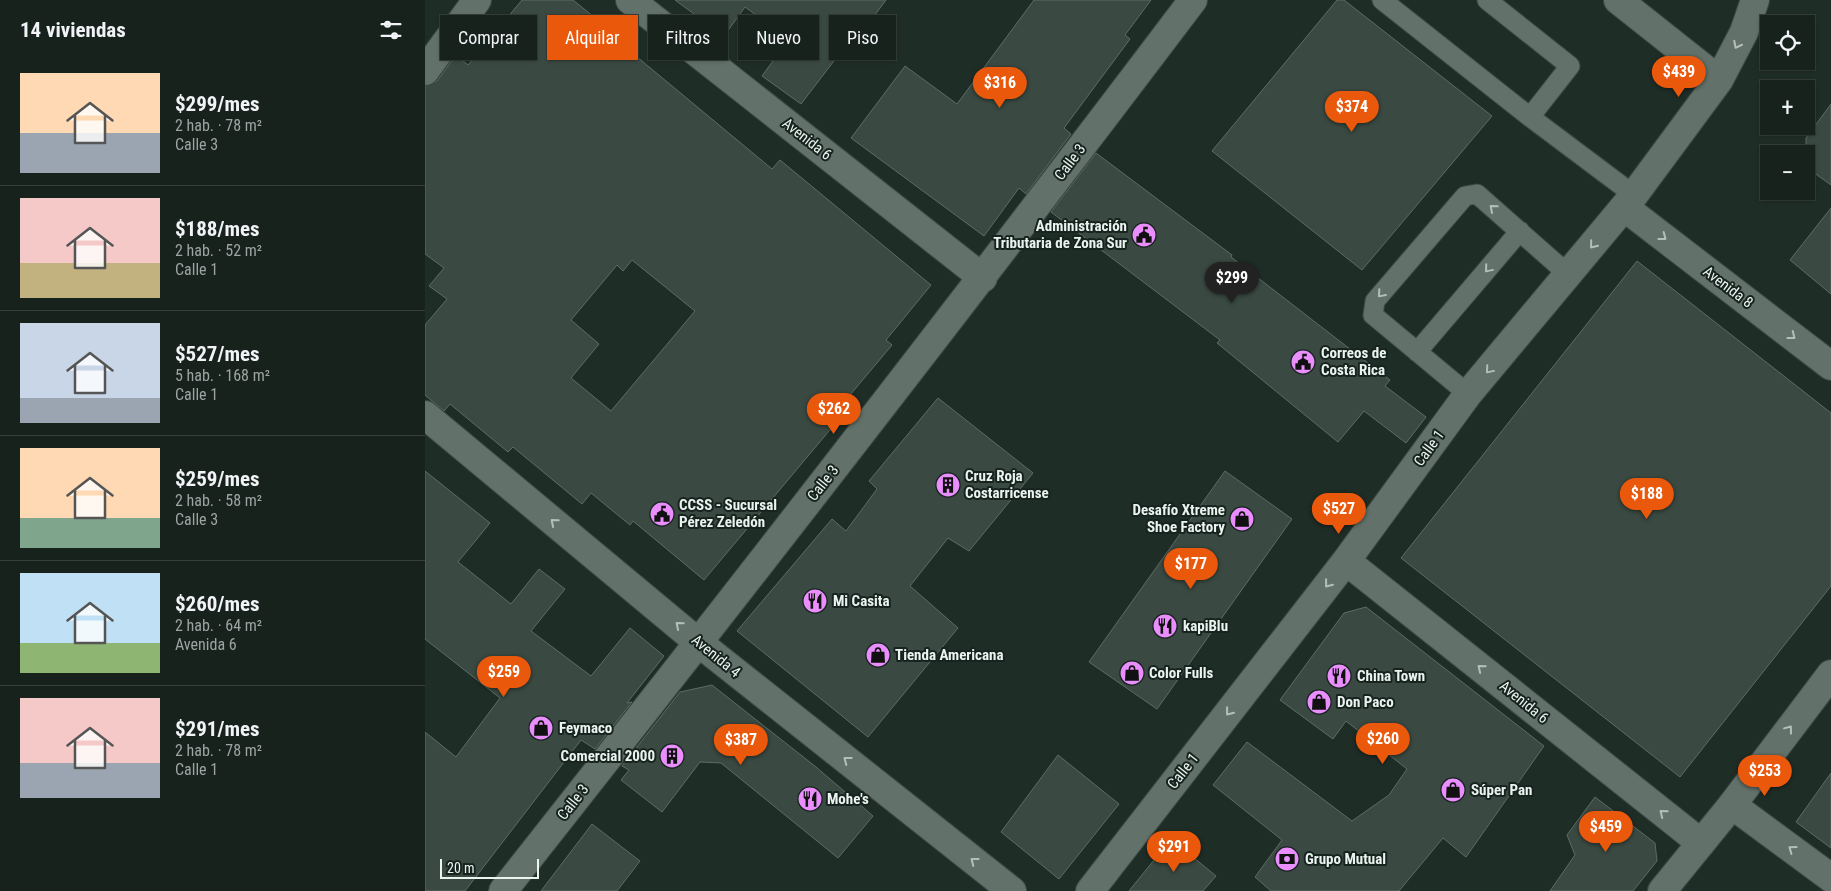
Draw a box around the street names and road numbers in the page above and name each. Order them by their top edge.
street label: Avenida 6 [779,114,835,164]
street label: Calle 3 [1051,140,1089,184]
street label: Avenida 8 [1699,262,1757,312]
street label: Calle 1 [1410,426,1448,470]
street label: Calle 3 [803,462,843,504]
street label: Avenida 4 [688,631,744,681]
street label: Avenida 6 [1496,677,1552,727]
street label: Calle 1 [1163,750,1203,792]
street label: Calle 3 [553,781,593,823]

